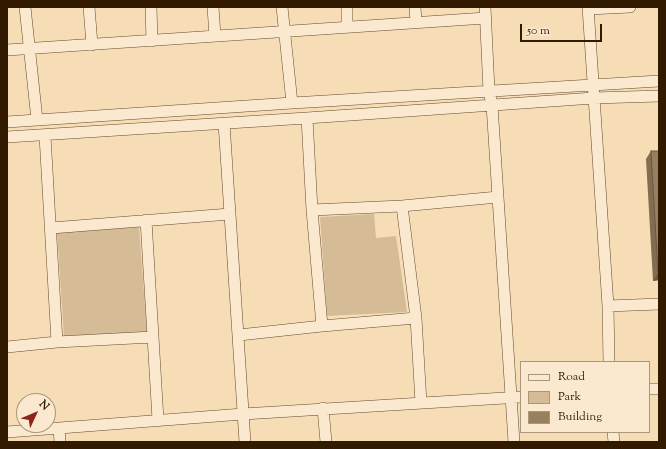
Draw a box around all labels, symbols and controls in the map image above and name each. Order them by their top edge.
scale bar [522,16,604,42]
text: 50 m [527,22,550,40]
legend [520,361,650,433]
text: Road [558,368,585,386]
text: Park [558,388,581,406]
north arrow [16,393,56,433]
text: N [35,397,53,414]
text: Building [558,408,602,426]

